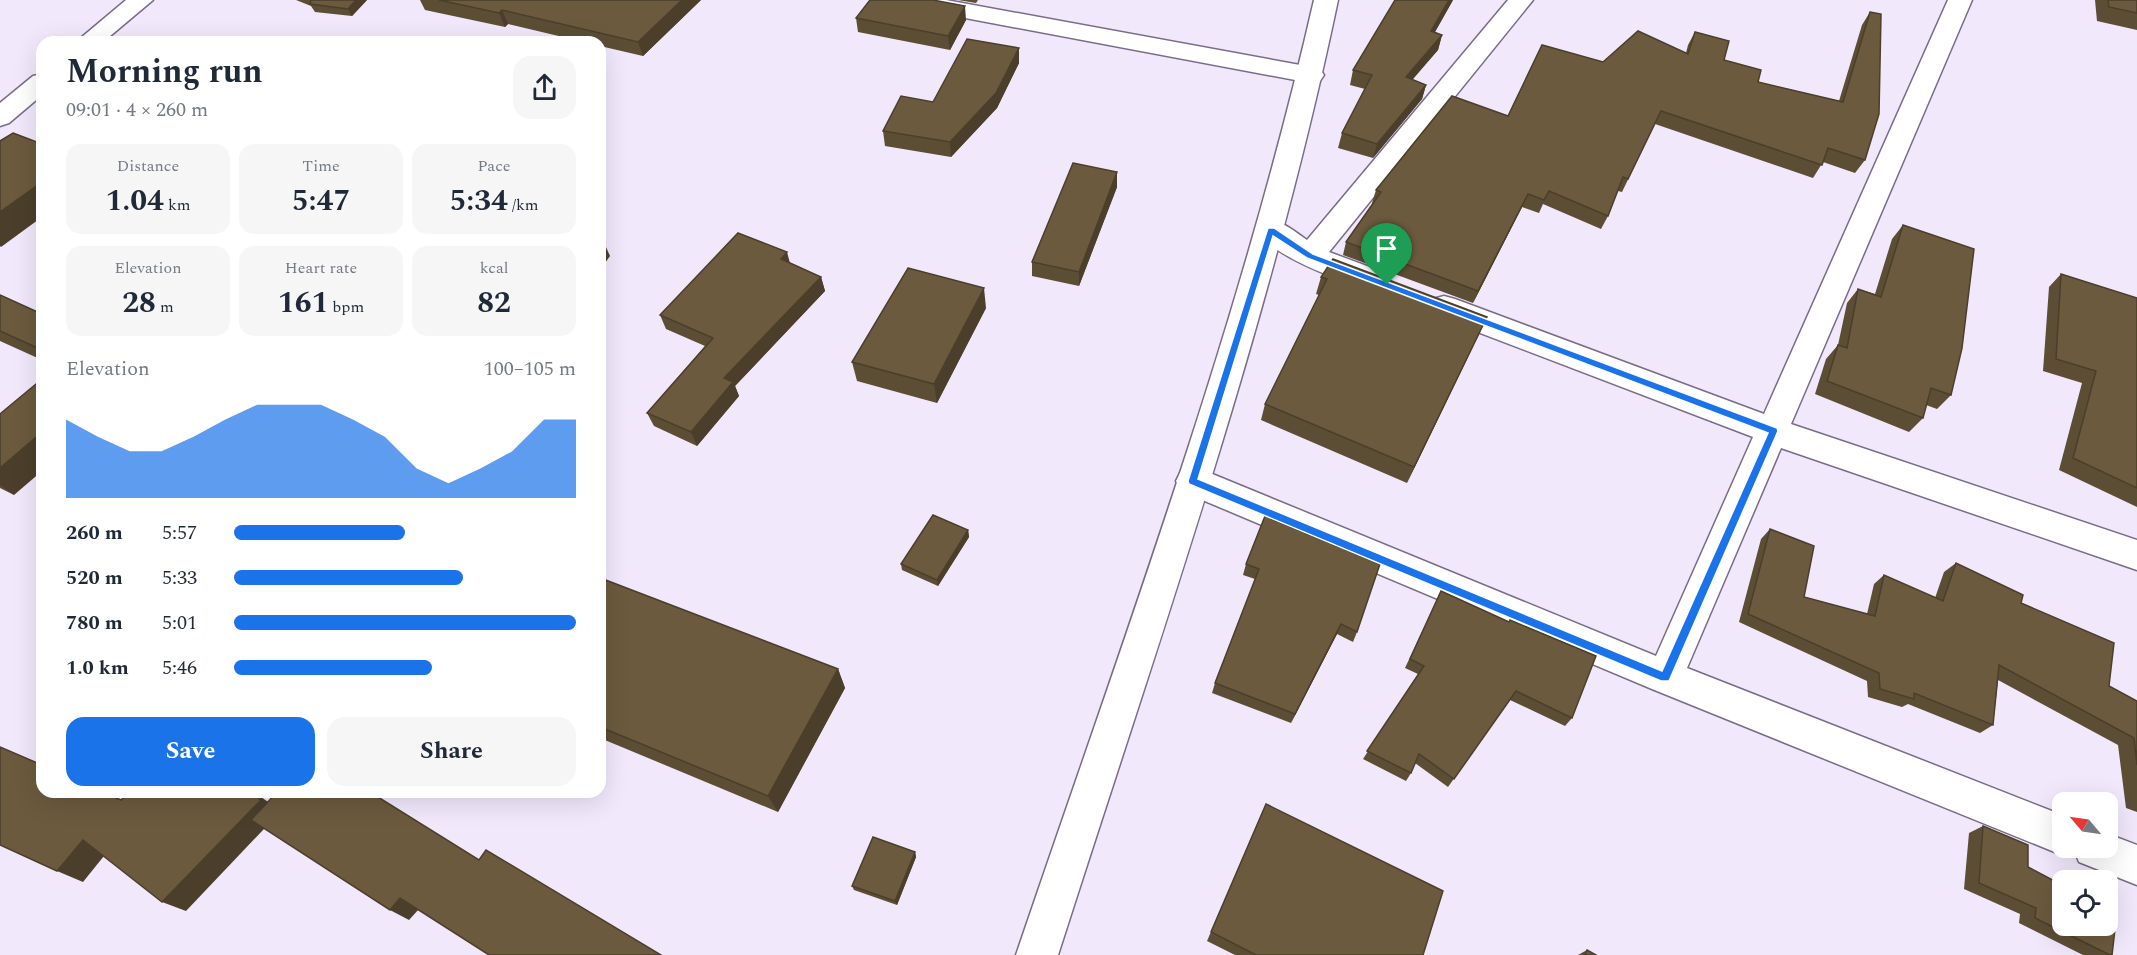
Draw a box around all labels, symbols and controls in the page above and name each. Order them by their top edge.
text: Morning run [66,47,263,97]
button: share [513,56,576,119]
text: 09:01 · 4 × 260 m [66,95,208,125]
text: Distance [117,154,179,178]
text: Time [302,154,340,178]
text: Pace [477,154,511,178]
text: 1.04 [105,178,164,224]
text: 5:47 [292,178,350,224]
text: 5:34 [449,178,508,224]
text: km [164,193,191,217]
text: /km [508,193,539,217]
pin [1361,223,1412,285]
icon: arrive [1370,232,1403,265]
text: Elevation [114,256,182,280]
text: Heart rate [285,256,357,280]
text: kcal [480,256,508,280]
text: 28 [122,280,156,326]
text: 161 [278,280,328,326]
text: 82 [477,280,511,326]
text: m [156,295,174,319]
text: bpm [328,295,364,319]
text: Elevation [66,354,150,384]
text: 100–105 m [484,354,576,384]
text: 260 m [66,518,123,548]
text: 5:57 [162,518,197,548]
text: 520 m [66,563,123,593]
text: 5:33 [162,563,197,593]
text: 780 m [66,608,123,638]
text: 5:01 [162,608,197,638]
text: 1.0 km [66,653,129,683]
text: 5:46 [162,653,197,683]
button: Save [66,717,315,786]
button: Share [327,717,576,786]
north arrow [2052,792,2118,858]
map controls [2052,792,2118,936]
button: locate [2052,870,2118,936]

